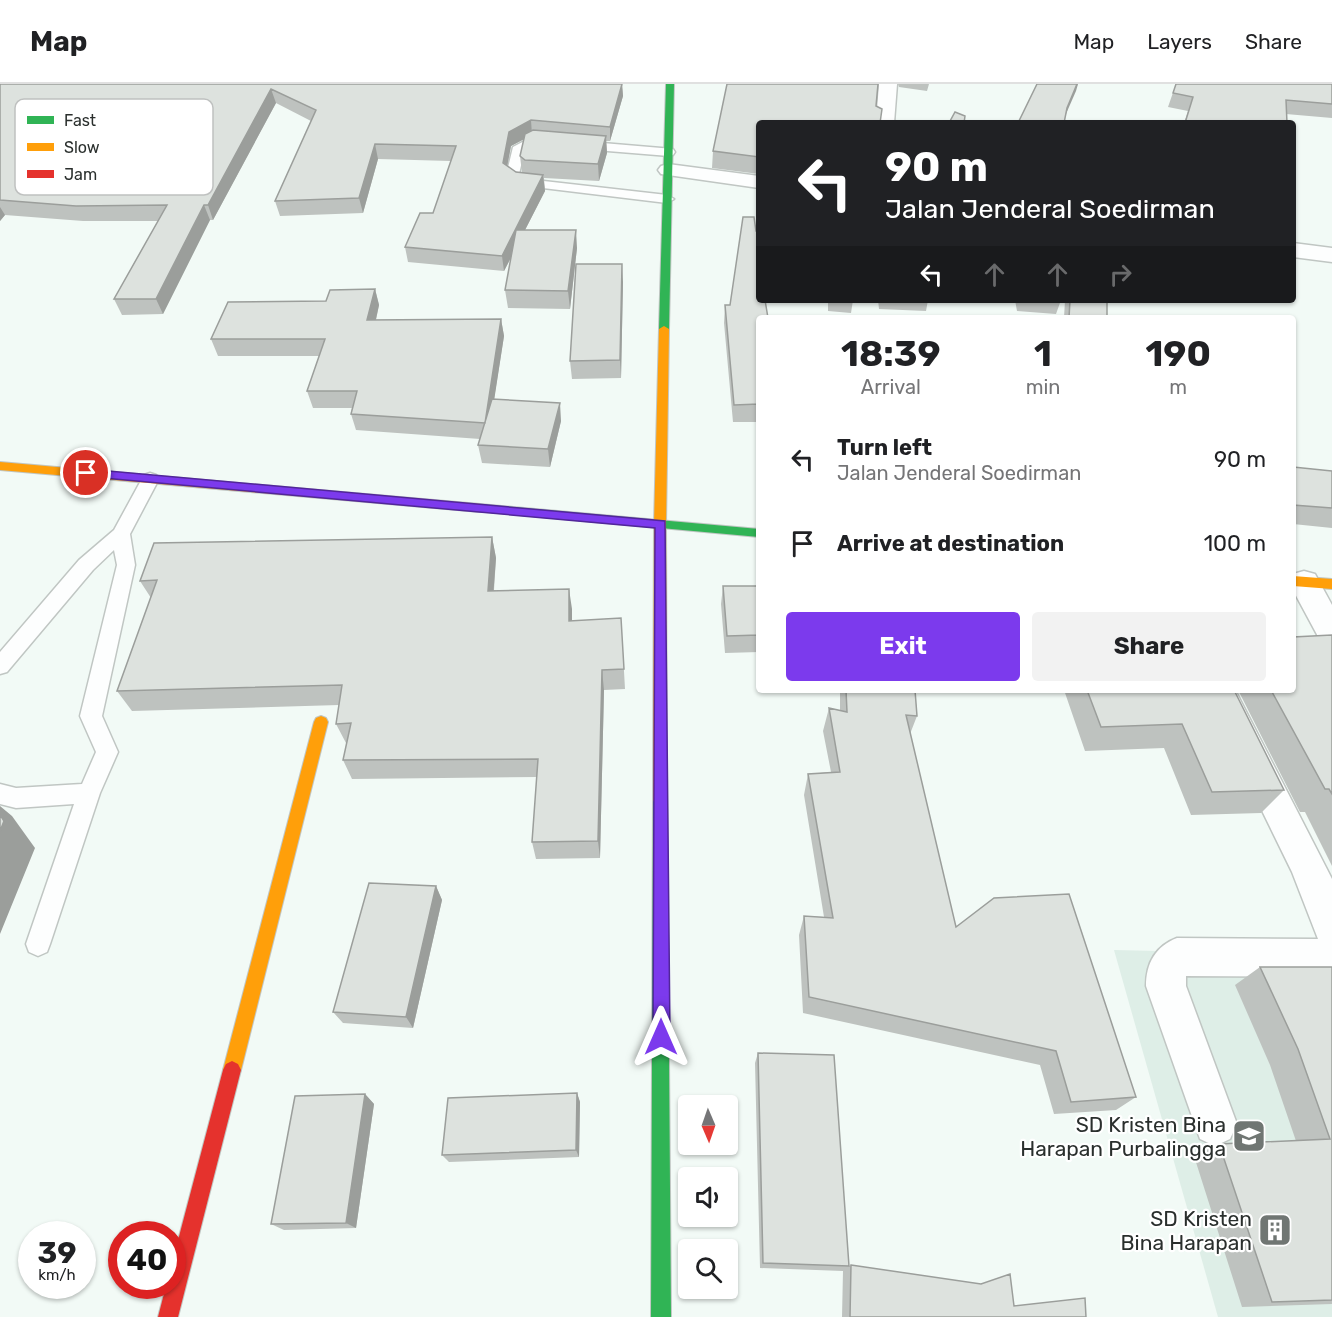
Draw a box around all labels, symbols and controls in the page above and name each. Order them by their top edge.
text: Map [30,25,87,58]
text: Map [1073,29,1114,54]
text: Layers [1147,29,1212,54]
text: Share [1245,29,1302,54]
legend [15,99,213,195]
text: Fast [64,111,96,130]
text: Slow [64,138,100,157]
text: 90 m [885,142,988,192]
icon: left [786,144,864,222]
text: Jam [64,165,97,184]
text: Jalan Jenderal Soedirman [885,193,1215,225]
icon: left [915,258,948,291]
icon: ahead [978,258,1011,291]
icon: ahead [1041,258,1074,291]
icon: right [1104,258,1137,291]
text: 18:39 [841,332,941,375]
text: 1 [1034,332,1052,375]
text: 190 [1145,332,1211,375]
text: Arrival [861,375,921,399]
text: min [1026,375,1060,399]
text: m [1169,375,1187,399]
text: Turn left [837,434,932,461]
icon: left [786,443,819,476]
text: 90 m [1214,446,1266,473]
pin [60,447,111,498]
icon: arrive [69,456,102,489]
text: Jalan Jenderal Soedirman [837,461,1081,485]
icon: arrive [786,527,819,560]
text: Arrive at destination [837,530,1064,557]
text: 100 m [1204,530,1266,557]
button: Exit [786,612,1020,681]
button: Share [1032,612,1266,681]
position arrow [629,1005,693,1069]
north arrow [678,1095,738,1155]
map controls [678,1095,738,1299]
place label: SD Kristen Bina Harapan Purbalingga [1020,1112,1226,1161]
school or university icon: SD Kristen Bina Harapan Purbalingga [1231,1118,1267,1154]
button: sound [678,1167,738,1227]
place label: SD Kristen Bina Harapan [1121,1206,1252,1255]
building icon: SD Kristen Bina Harapan [1257,1212,1293,1248]
speed limit sign: 40 [108,1221,186,1299]
text: 39 [38,1235,77,1271]
button: search [678,1239,738,1299]
text: km/h [38,1266,76,1284]

